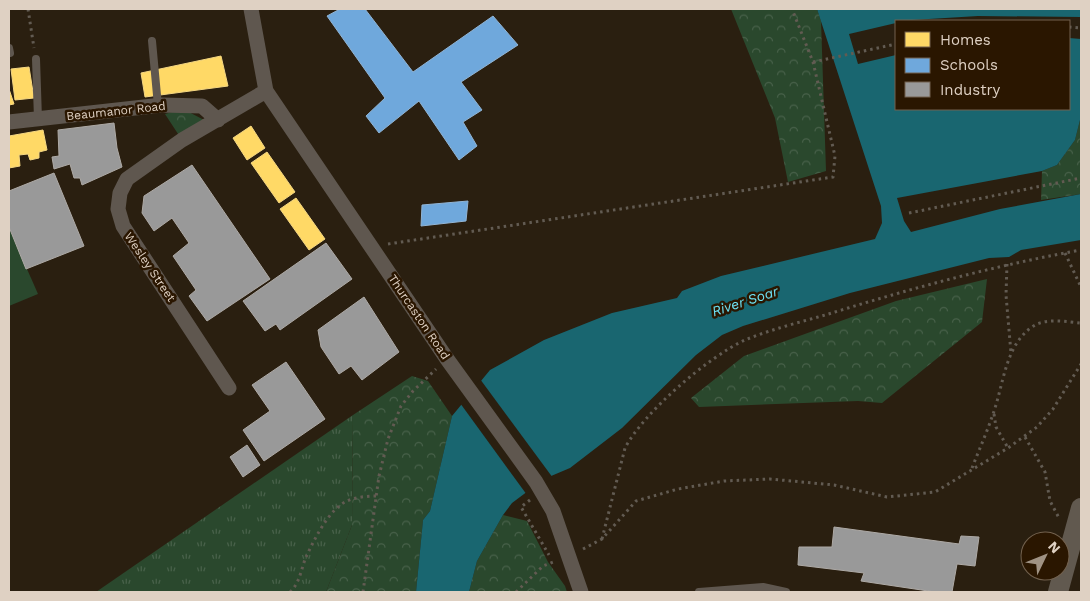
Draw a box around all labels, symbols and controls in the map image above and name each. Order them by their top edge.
legend [895,20,1070,110]
text: Homes [940,31,991,49]
text: Schools [940,56,998,74]
text: Industry [940,81,1001,99]
street label: Beaumanor Road [66,99,166,123]
street label: Wesley Street [122,230,178,304]
street label: Thurcaston Road [385,272,453,362]
water label: River Soar [710,283,781,319]
north arrow [1020,531,1070,581]
text: N [1045,538,1064,556]

